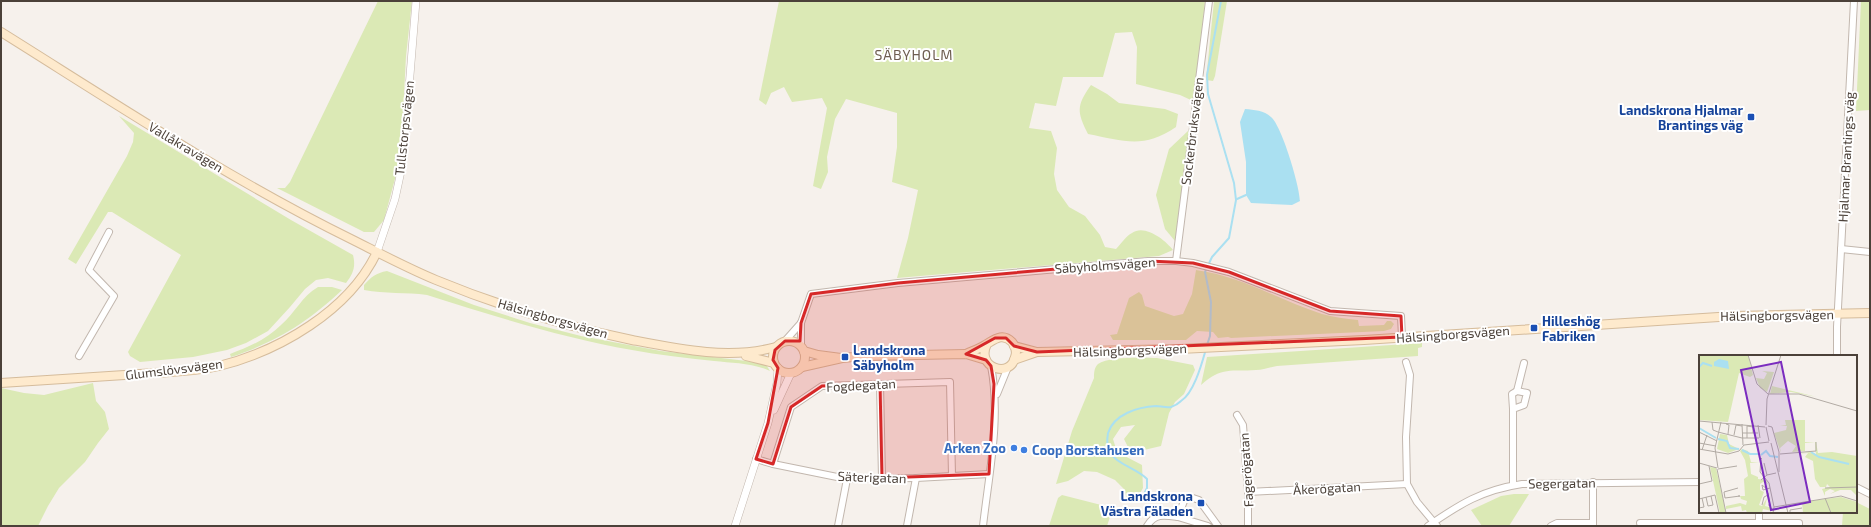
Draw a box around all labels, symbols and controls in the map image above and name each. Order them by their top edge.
district label: SÄBYHOLM [874,46,954,63]
street label: Sockerbruksvägen [1177,76,1207,186]
street label: Tullstorpsvägen [391,80,417,176]
street label: Hjalmar Brantings väg [1835,91,1857,223]
place label: Landskrona Hjalmar Brantings väg [1619,102,1743,133]
marker: Landskrona Hjalmar Brantings väg [1746,112,1756,122]
street label: Vallåkravägen [146,118,226,176]
street label: Säbyholmsvägen [1054,253,1156,277]
street label: Hälsingborgsvägen [496,295,610,341]
street label: Hälsingborgsvägen [1720,306,1834,324]
place label: Hilleshög Fabriken [1542,313,1601,344]
street label: Hälsingborgsvägen [1396,322,1510,346]
marker: Hilleshög Fabriken [1529,323,1539,333]
street label: Hälsingborgsvägen [1073,340,1187,360]
place label: Landskrona Säbyholm [853,342,925,373]
marker: Landskrona Säbyholm [840,352,850,362]
street label: Glumslövsvägen [125,355,223,383]
inset map [1699,355,1857,513]
street label: Fogdegatan [826,375,896,395]
street label: Fagerögatan [1235,432,1257,508]
place label: Arken Zoo [944,440,1006,456]
place label: Coop Borstahusen [1032,442,1145,458]
marker: Arken Zoo [1009,443,1019,453]
marker: Coop Borstahusen [1019,445,1029,455]
street label: Säterigatan [837,468,907,486]
street label: Segergatan [1528,474,1596,492]
street label: Åkerögatan [1293,478,1361,498]
place label: Landskrona Västra Fäladen [1101,488,1193,519]
marker: Landskrona Västra Fäladen [1196,498,1206,508]

